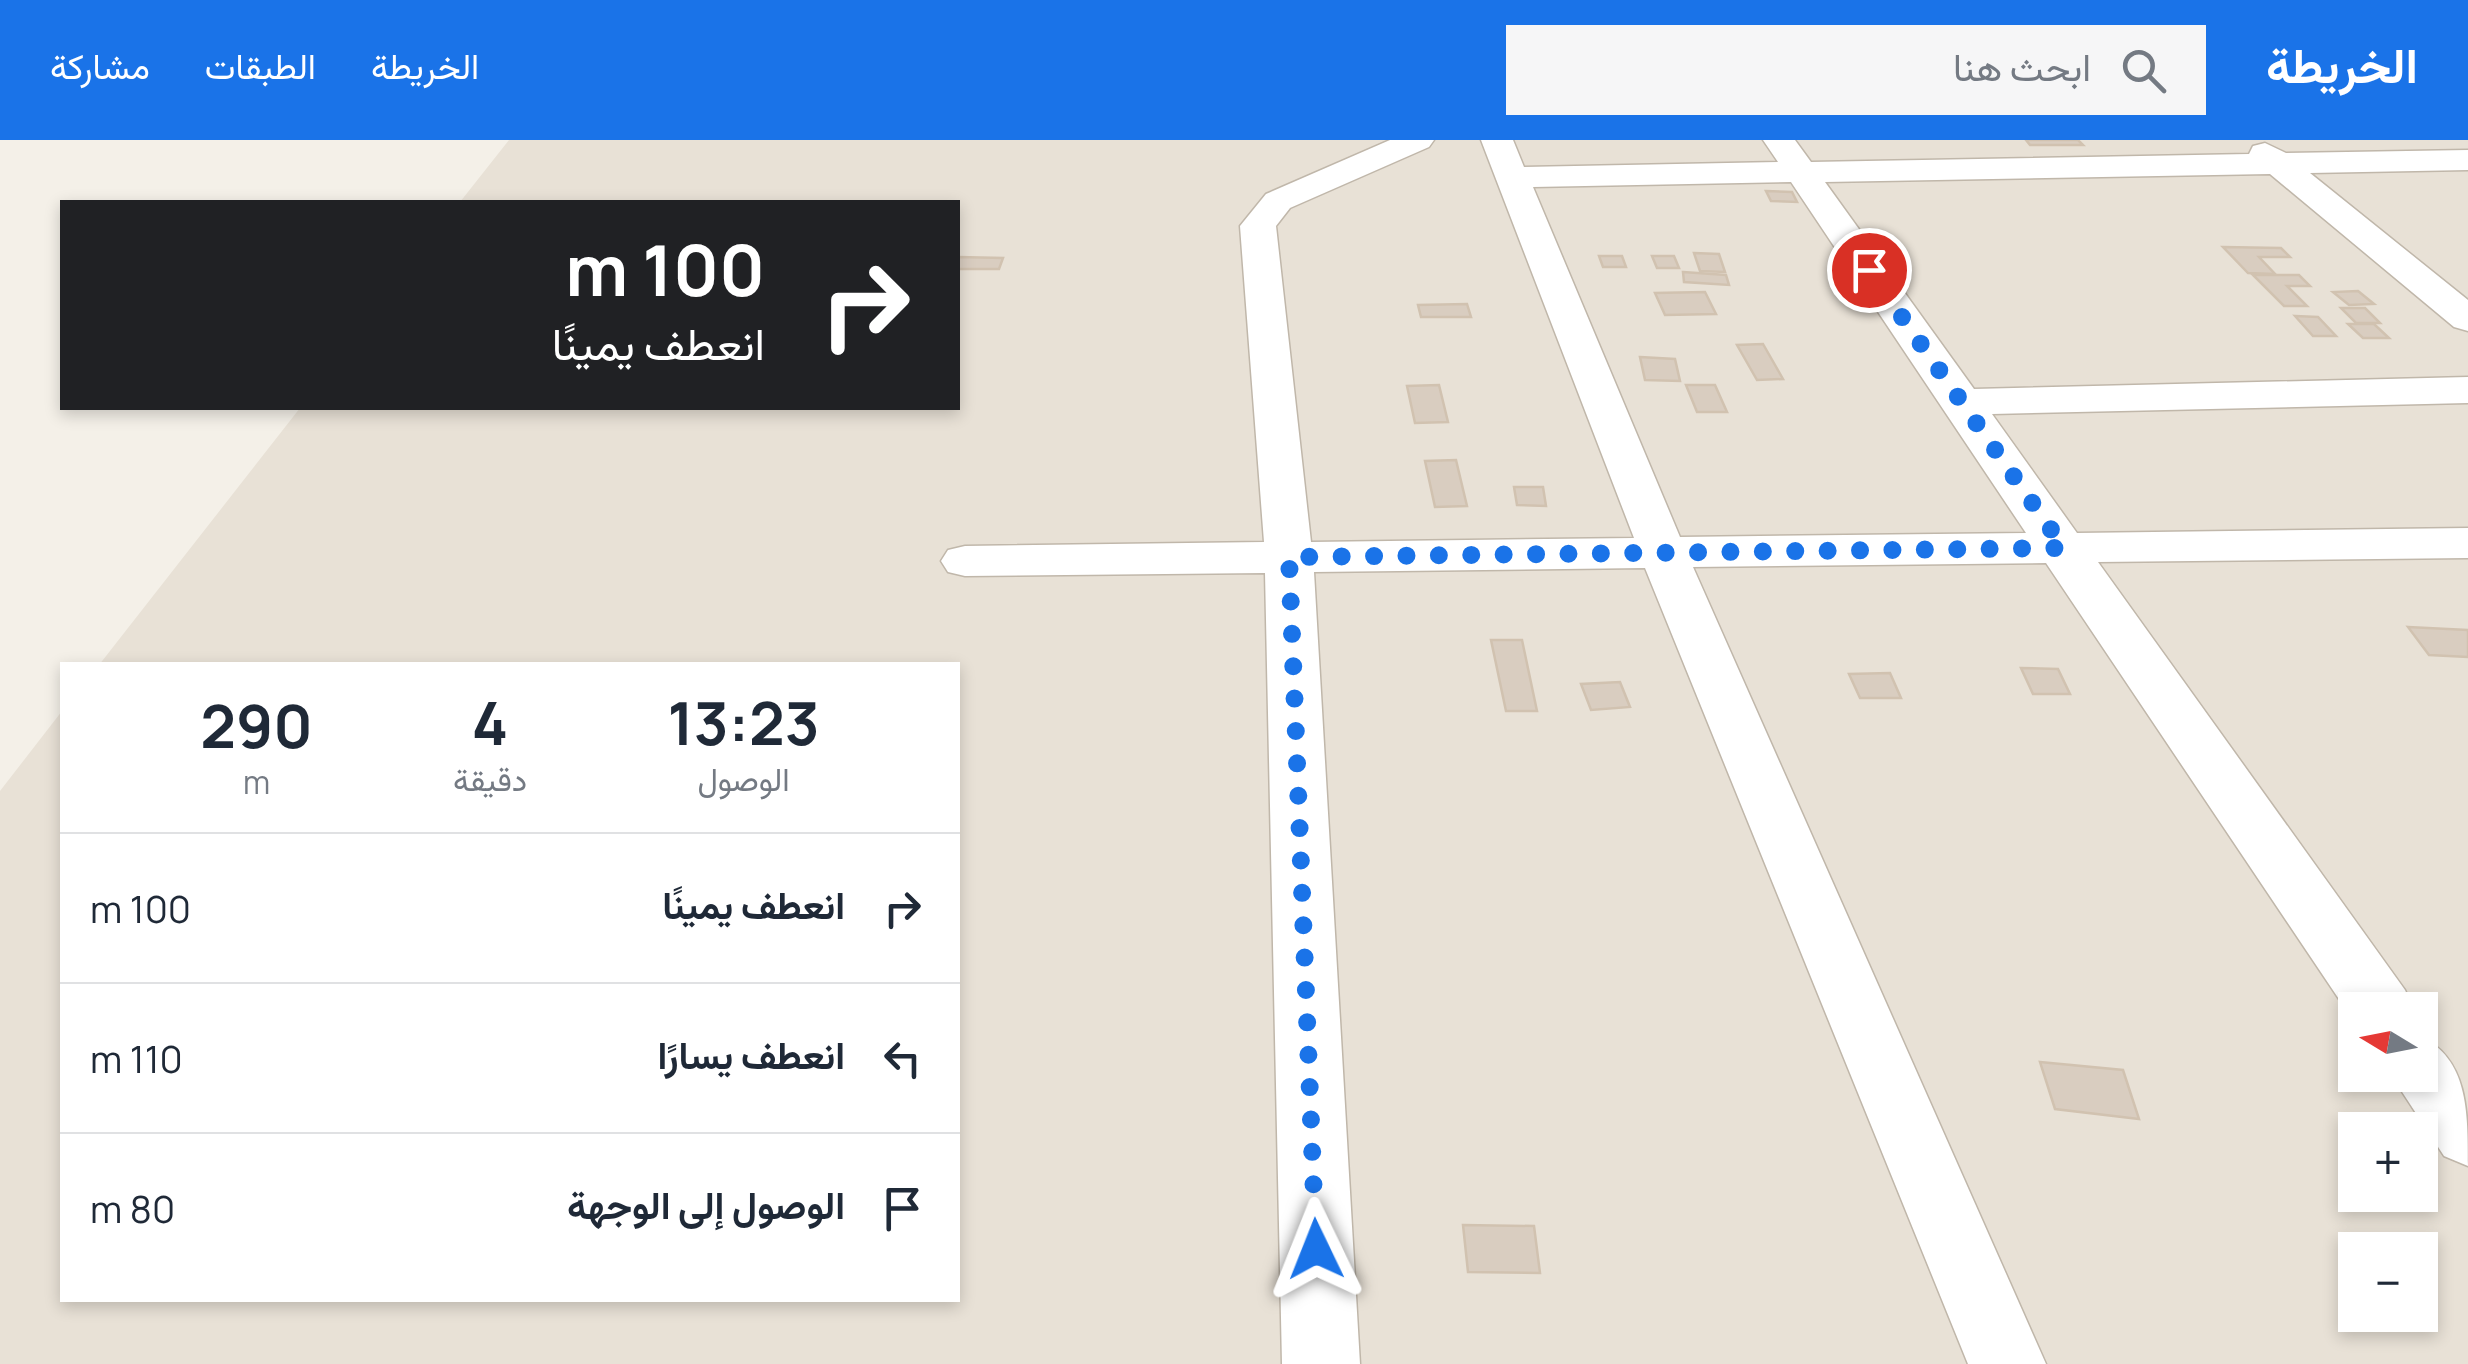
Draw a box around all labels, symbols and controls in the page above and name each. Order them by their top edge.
search box [1506,25,2206,115]
text: الخريطة [2266,32,2418,97]
text: ابحث هنا [1953,40,2091,92]
text: مشاركة [50,42,150,90]
text: الطبقات [205,42,316,90]
text: الخريطة [371,42,479,90]
icon: search [2116,43,2171,98]
text: 100 m [565,221,765,317]
pin [1827,228,1912,313]
icon: right [800,240,930,370]
icon: arrive [1842,243,1897,298]
text: انعطف يمينًا [552,312,765,374]
text: 4 [472,681,508,763]
text: 13:23 [667,681,820,763]
text: 290 [200,684,313,766]
text: دقيقة [453,757,527,801]
text: الوصول [697,757,790,801]
text: m [243,760,270,804]
text: انعطف يمينًا [662,878,845,930]
icon: right [875,881,930,936]
text: 100 m [90,882,191,934]
north arrow [2338,992,2438,1092]
map controls [2338,992,2438,1332]
text: انعطف يسارًا [658,1028,845,1080]
icon: left [875,1031,930,1086]
text: 110 m [90,1032,183,1084]
button: + [2338,1112,2438,1212]
text: الوصول إلى الوجهة [567,1178,845,1230]
icon: arrive [875,1181,930,1236]
text: 80 m [90,1182,175,1234]
position arrow [1264,1197,1368,1301]
button: − [2338,1232,2438,1332]

